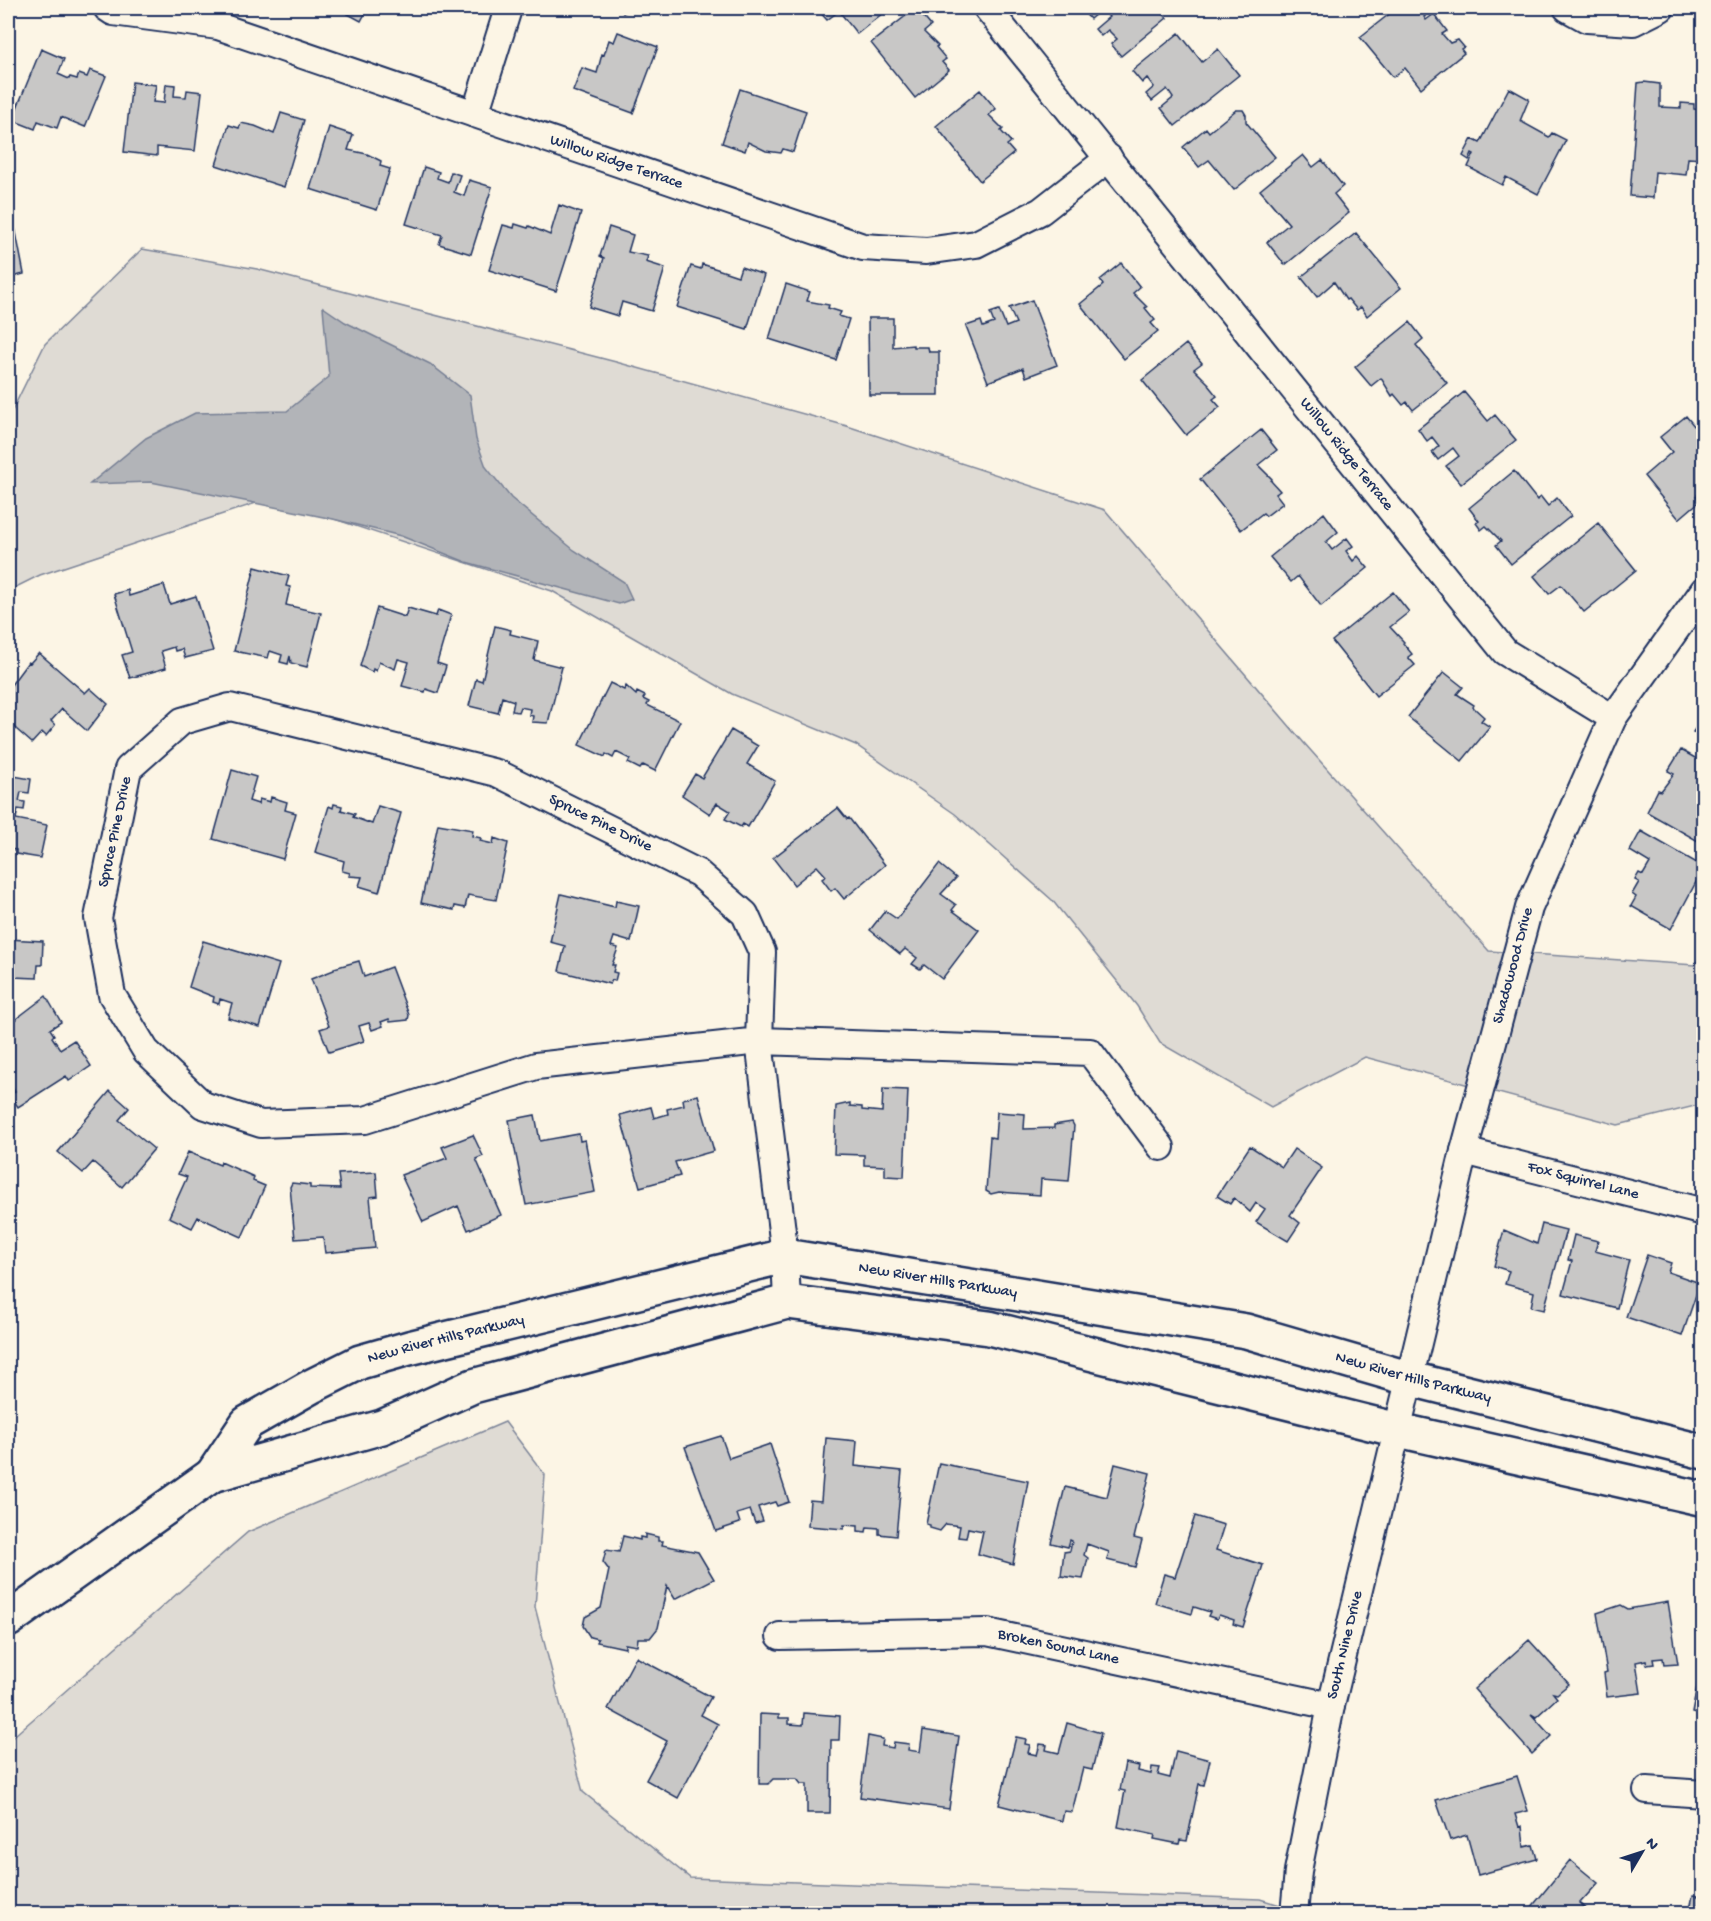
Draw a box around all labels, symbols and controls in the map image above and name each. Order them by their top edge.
street label: Willow Ridge Terrace [547,131,686,194]
street label: Willow Ridge Terrace [1295,394,1398,515]
street label: Spruce Pine Drive [95,774,137,889]
street label: Spruce Pine Drive [545,791,656,858]
street label: Shadowood Drive [1489,905,1538,1026]
street label: Fox Squirrel Lane [1525,1158,1642,1205]
street label: New River Hills Parkway [857,1259,1019,1303]
street label: New River Hills Parkway [366,1311,526,1369]
street label: New River Hills Parkway [1333,1348,1493,1408]
street label: South Nine Drive [1323,1588,1368,1701]
street label: Broken Sound Lane [995,1625,1121,1670]
north arrow [1612,1822,1672,1882]
text: N [1640,1835,1662,1855]

